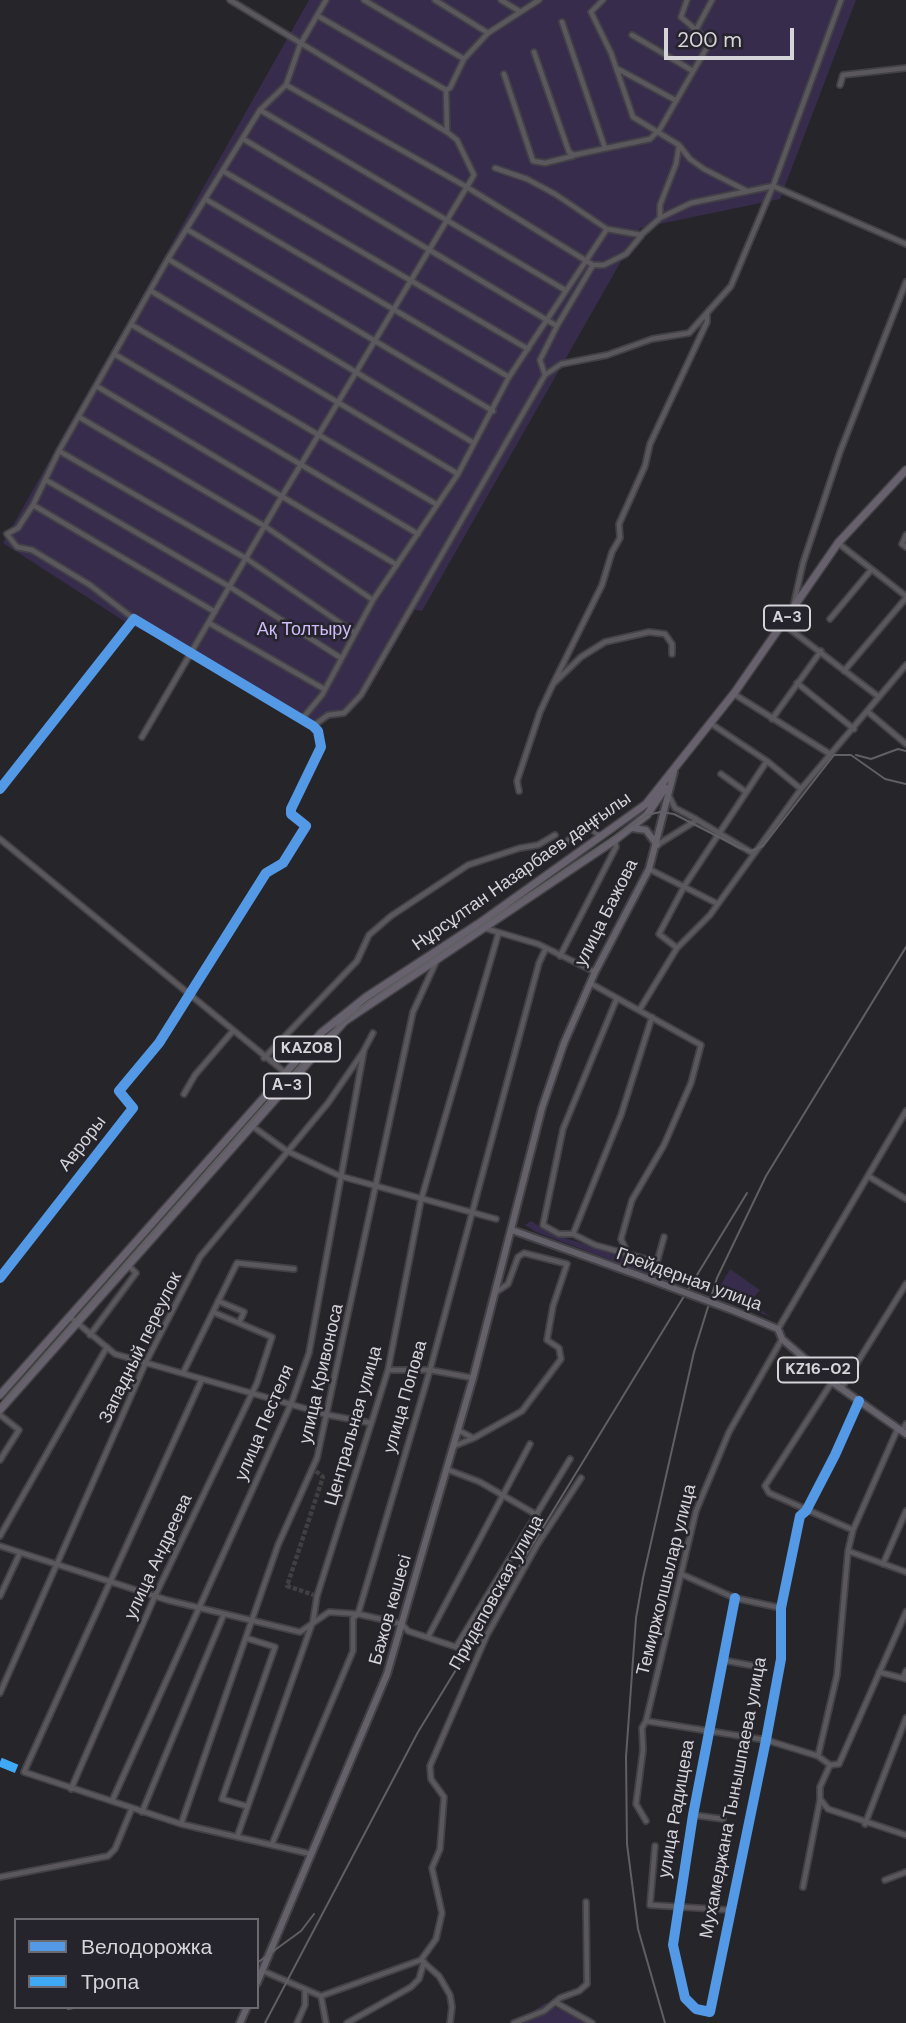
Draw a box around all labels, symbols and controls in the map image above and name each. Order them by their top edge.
scale bar [668,14,797,58]
text: 200 m [677,26,742,54]
road number: A-3 [764,606,810,631]
park label: Ақ Толтыру [257,619,351,641]
street label: Нұрсұлтан Назарбаев даңғылы [408,788,636,956]
street label: улица Бажова [571,856,643,970]
road number: KAZ08 [274,1036,340,1062]
road number: А-3 [264,1074,310,1098]
street label: Авроры [55,1112,111,1176]
street label: Грейдерная улица [613,1244,765,1316]
street label: Западный переулок [95,1269,187,1427]
street label: улица Кривоноса [295,1302,349,1446]
street label: улица Попова [380,1338,432,1456]
street label: Центральная улица [321,1344,387,1508]
road number: KZ16-02 [778,1358,858,1382]
street label: улица Пестеля [231,1362,299,1484]
street label: Темиржолшылар улица [633,1482,701,1678]
street label: улица Андреева [120,1491,198,1623]
street label: Придеповская улица [445,1512,549,1674]
street label: Бажов көшесі [365,1552,417,1668]
street label: Мухамеджана Тынышпаева улица [696,1655,772,1941]
street label: улица Радищева [654,1738,700,1880]
legend [14,1918,259,2009]
text: Велодорожка [81,1933,212,1961]
text: Тропа [81,1968,139,1996]

